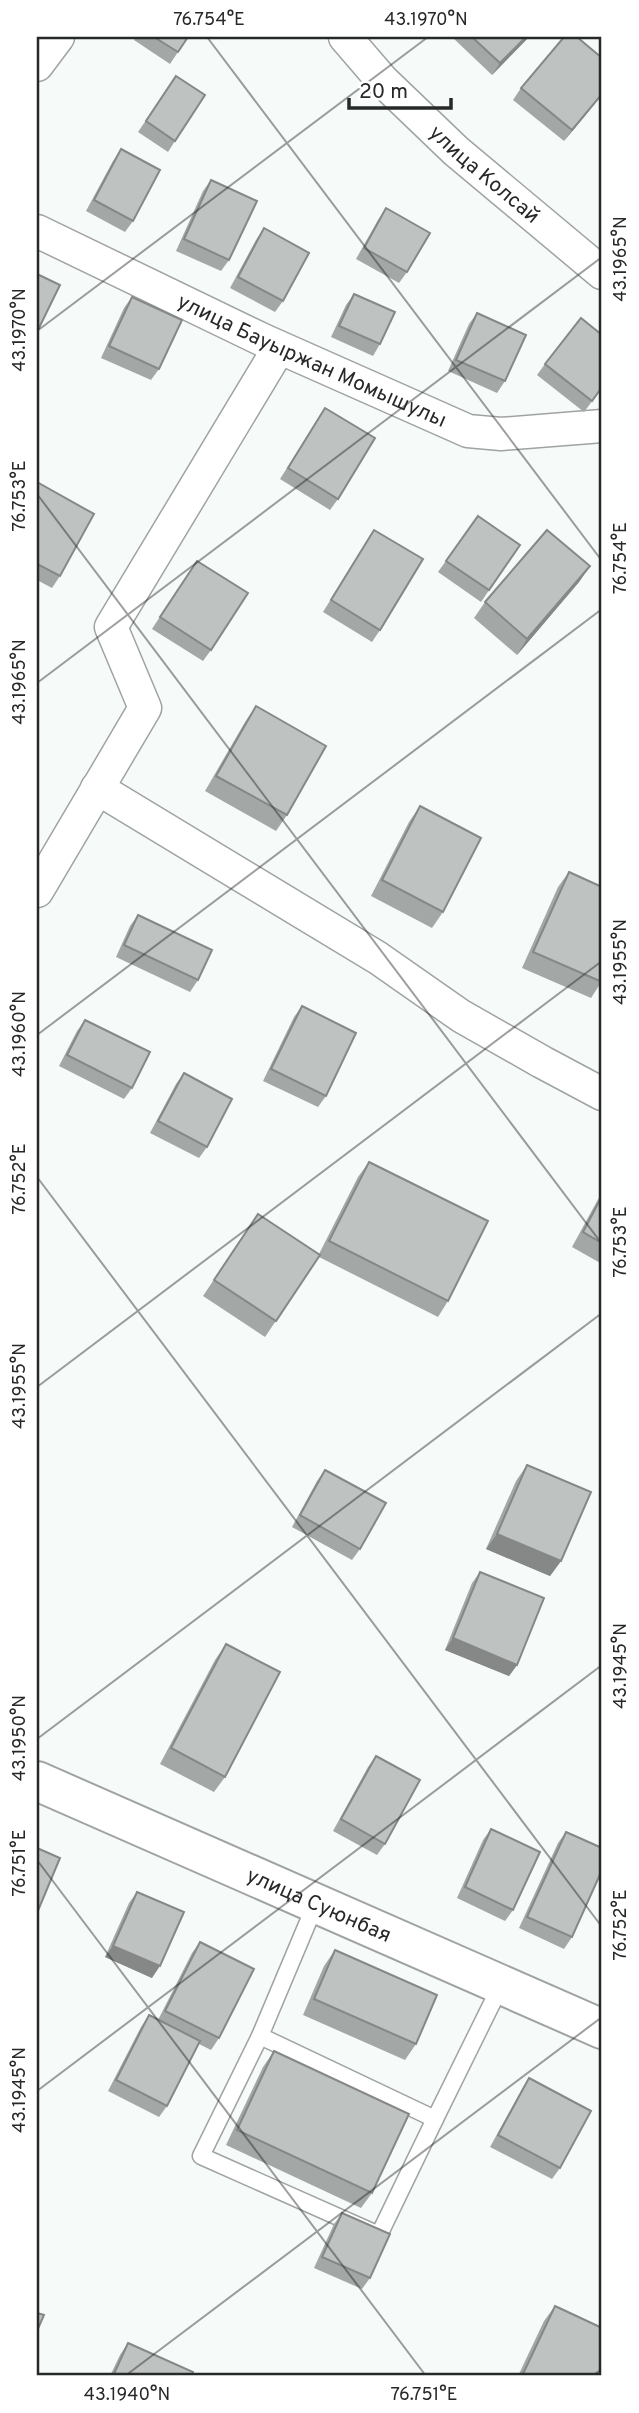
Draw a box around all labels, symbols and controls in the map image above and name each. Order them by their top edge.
text: 76.754°E [173,9,245,32]
text: 43.1970°N [384,9,468,32]
scale bar [349,66,450,110]
text: 20 m [359,79,408,106]
street label: улица Колсай [422,120,545,230]
text: 43.1965°N [610,216,633,302]
text: 43.1970°N [9,288,32,372]
street label: улица Бауыржан Момышулы [172,289,450,435]
text: 76.753°E [9,460,32,532]
text: 76.754°E [610,522,633,594]
text: 43.1965°N [9,639,32,725]
text: 43.1955°N [610,919,633,1005]
text: 43.1960°N [9,991,32,1077]
text: 76.752°E [9,1143,32,1215]
text: 76.753°E [610,1206,633,1278]
text: 43.1955°N [9,1343,32,1429]
text: 43.1945°N [610,1623,633,1709]
text: 43.1950°N [9,1695,32,1781]
text: 76.751°E [9,1830,32,1896]
street label: улица Суюнбая [242,1863,395,1950]
text: 76.752°E [610,1889,633,1961]
text: 43.1945°N [9,2047,32,2133]
text: 43.1940°N [84,2384,170,2407]
text: 76.751°E [391,2384,457,2407]

